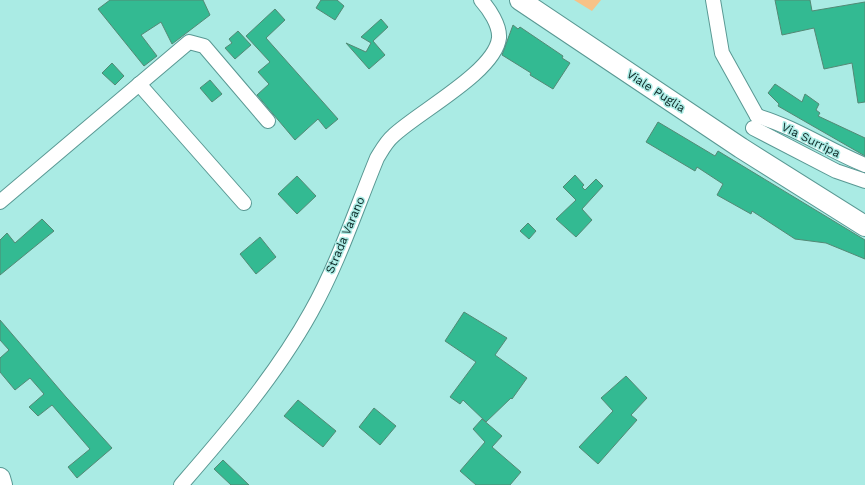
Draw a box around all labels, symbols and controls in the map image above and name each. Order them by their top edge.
street label: Viale Puglia [624,67,688,115]
street label: Via Surripa [779,120,843,160]
street label: Strada Varano [323,195,367,275]

